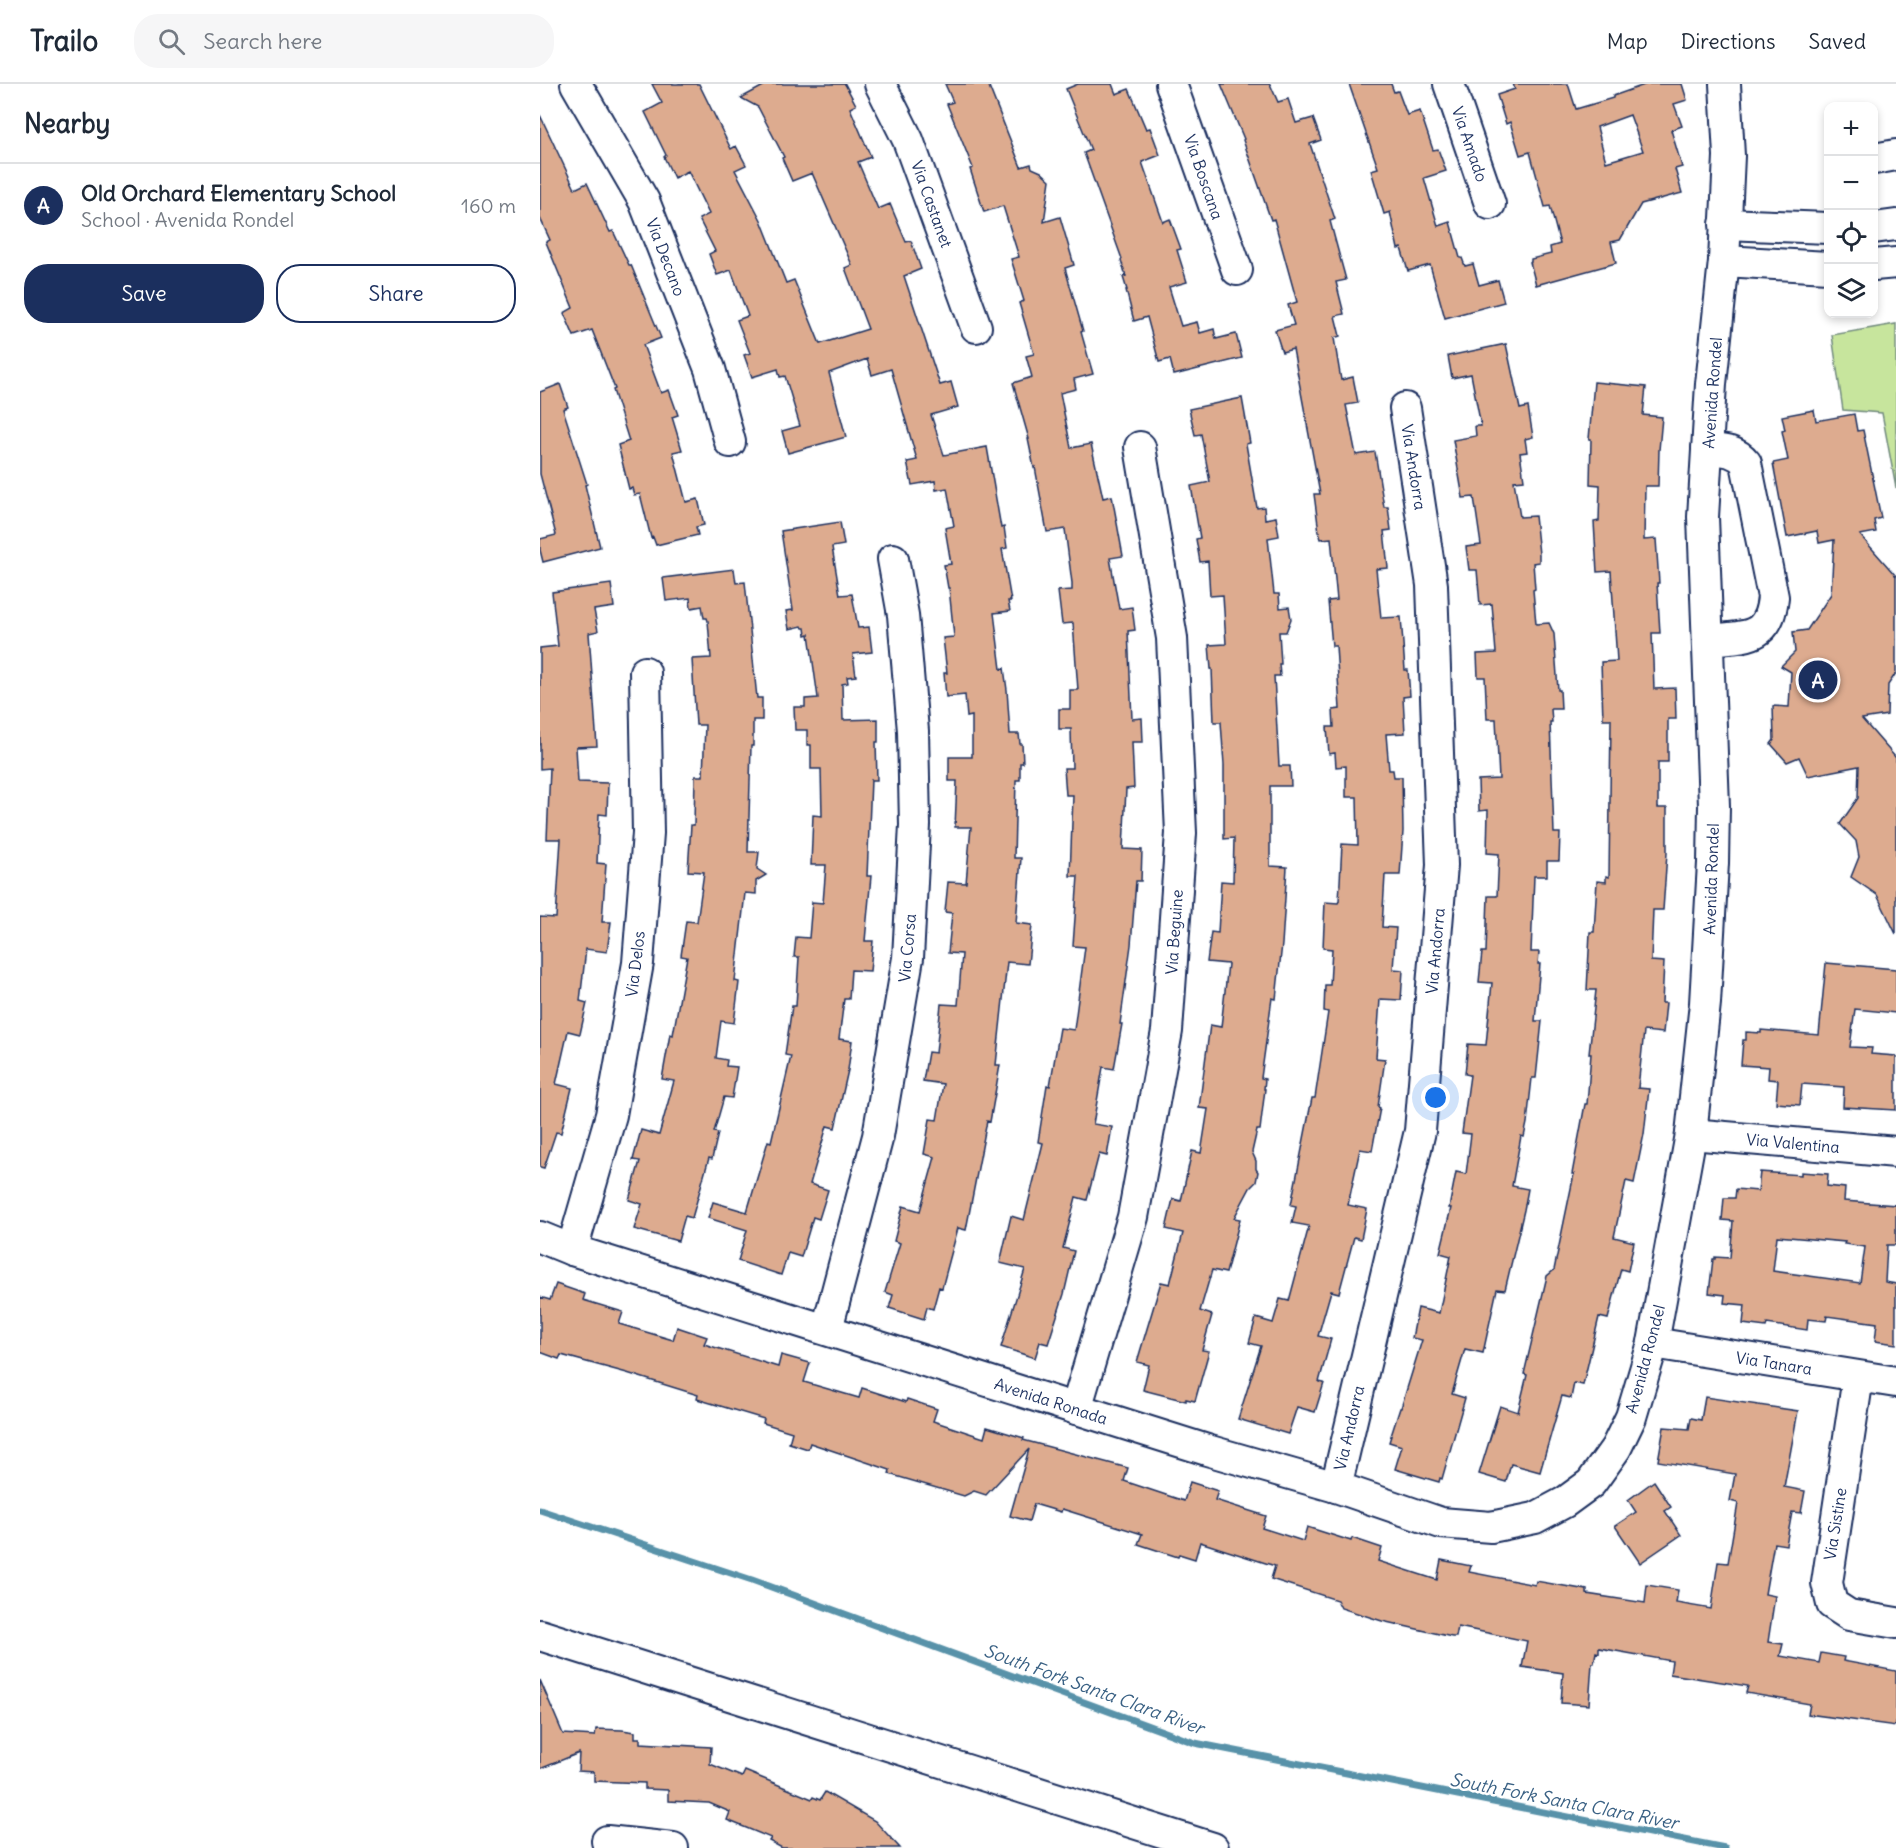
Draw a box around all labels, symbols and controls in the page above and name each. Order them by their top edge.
search box [134,14,554,68]
text: Trailo [30,23,98,59]
icon: search [155,25,188,58]
text: Search here [203,27,322,55]
text: Map [1607,28,1648,55]
text: Directions [1681,28,1775,55]
text: Saved [1808,28,1866,55]
map controls [1824,102,1878,318]
button: + [1824,102,1878,156]
street label: Via Amado [1448,104,1492,184]
text: Nearby [24,107,110,140]
street label: Via Boscana [1180,132,1228,222]
button: − [1824,156,1878,210]
street label: Via Castanet [907,158,957,251]
text: Old Orchard Elementary School [81,179,396,207]
text: A [37,193,50,218]
text: 160 m [461,193,516,218]
text: School · Avenida Rondel [81,207,294,232]
button: locate [1824,210,1878,264]
street label: Via Decano [642,215,690,299]
button: Save [24,264,264,323]
button: Share [276,264,516,323]
button: layers [1824,264,1878,318]
street label: Avenida Rondel [1698,337,1726,449]
street label: Via Andorra [1397,423,1431,511]
pin: A [1798,658,1838,702]
street label: Avenida Rondel [1699,823,1723,935]
street label: Via Beguine [1161,889,1187,975]
street label: Via Andorra [1421,907,1449,995]
street label: Via Corsa [894,913,920,983]
street label: Via Delos [621,930,649,998]
your location [1421,1083,1450,1112]
street label: Via Valentina [1745,1129,1841,1157]
street label: Avenida Rondel [1621,1303,1669,1415]
street label: Via Tanara [1734,1347,1814,1379]
street label: Avenida Ronada [992,1373,1110,1429]
street label: Via Andorra [1330,1384,1368,1472]
street label: Via Sistine [1819,1486,1851,1562]
water label: South Fork Santa Clara River [981,1639,1209,1740]
water label: South Fork Santa Clara River [1448,1768,1683,1835]

